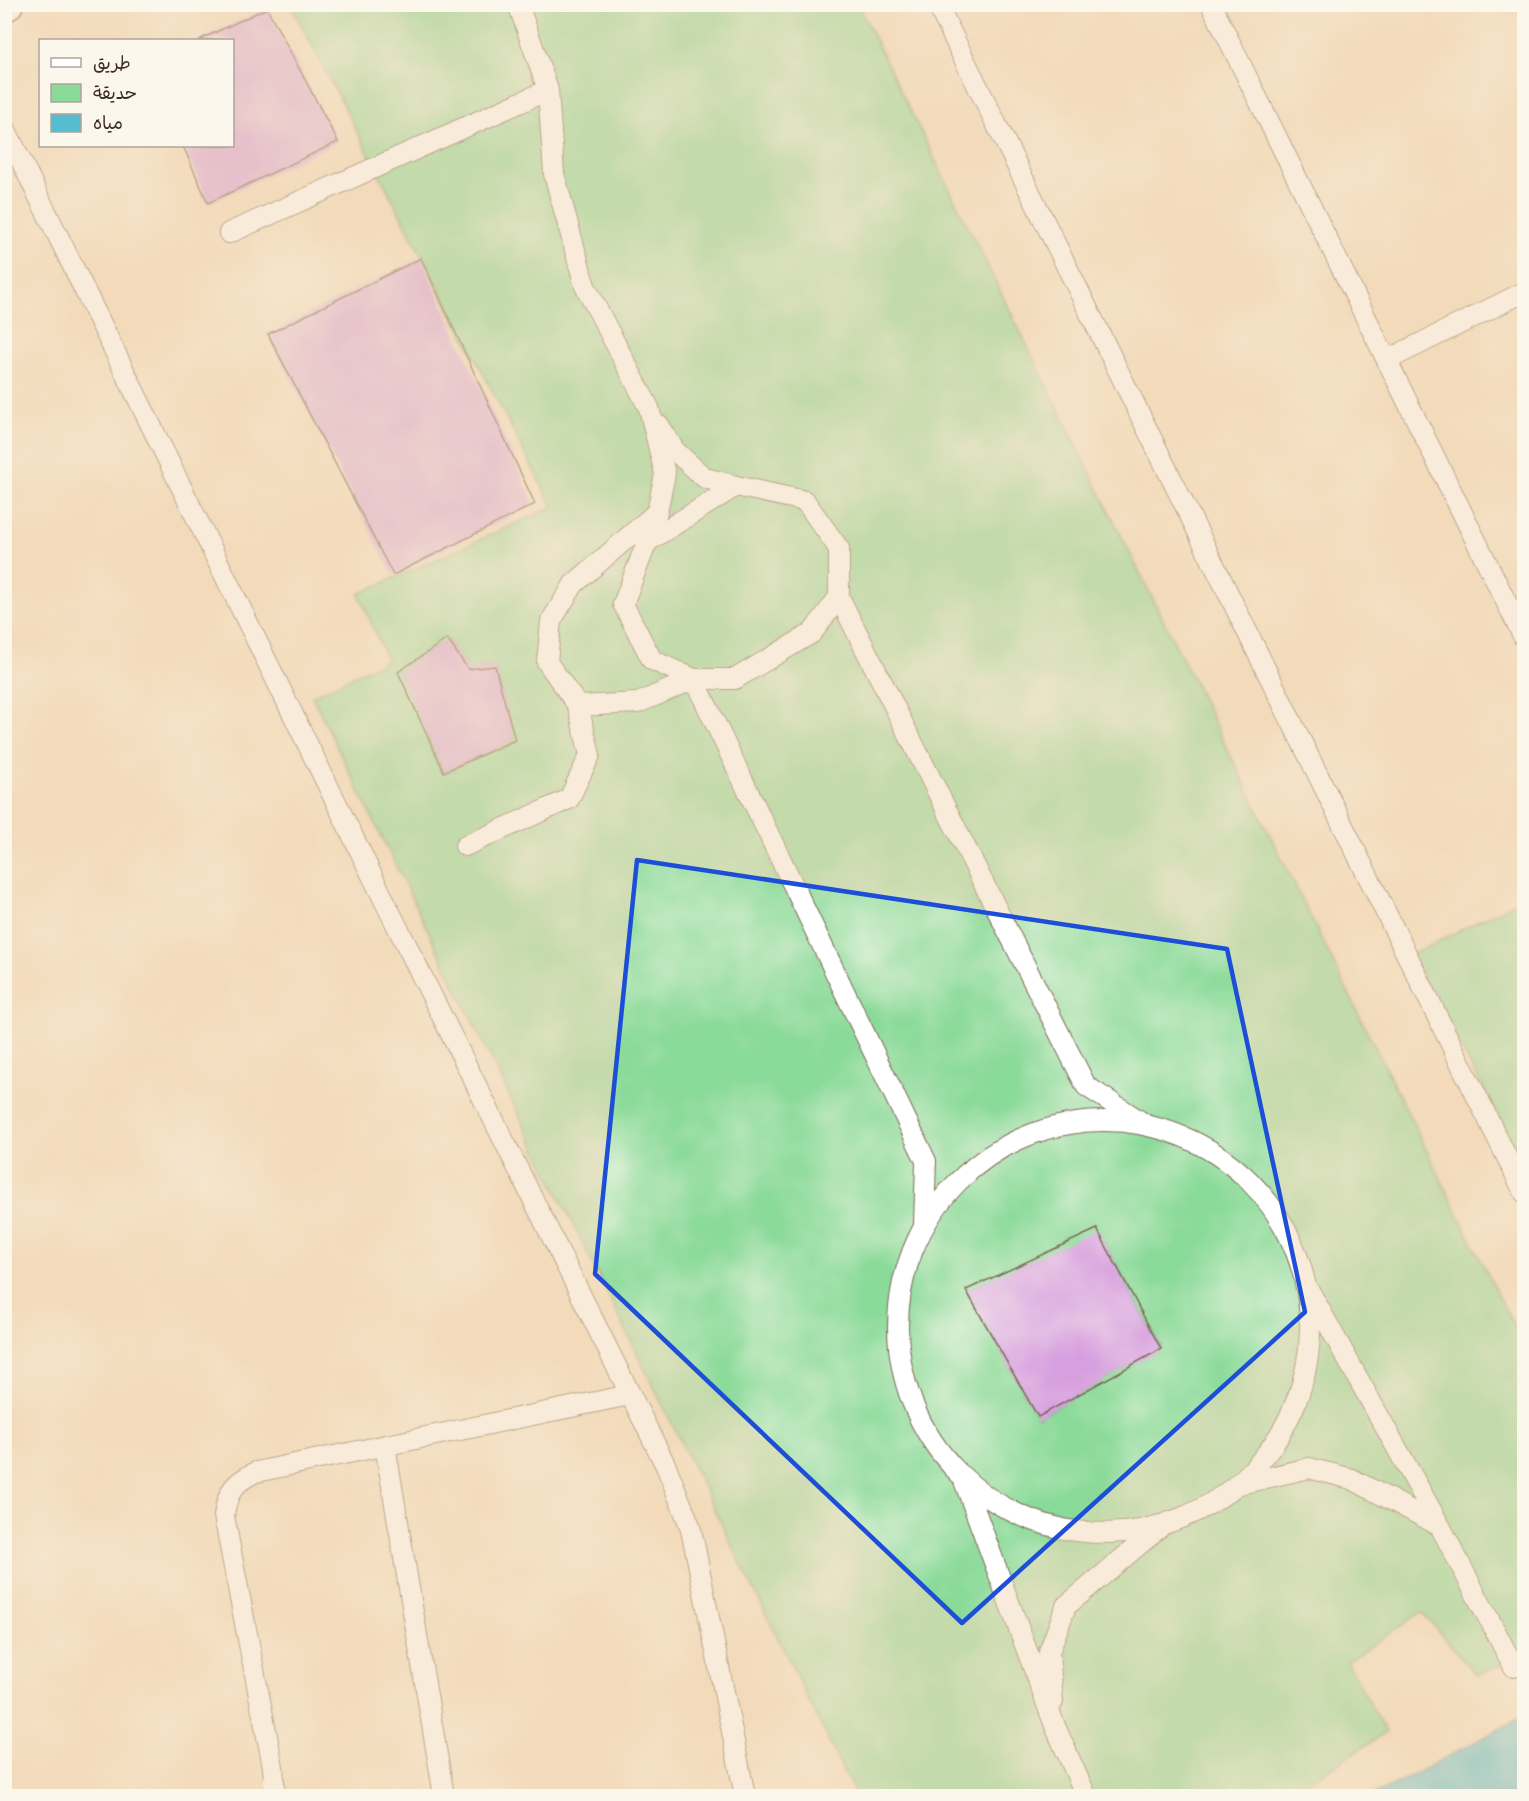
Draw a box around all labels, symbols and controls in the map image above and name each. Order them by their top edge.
legend [39,39,234,147]
text: طريق [93,51,131,75]
text: حديقة [93,81,137,105]
text: مياه [93,111,123,135]

